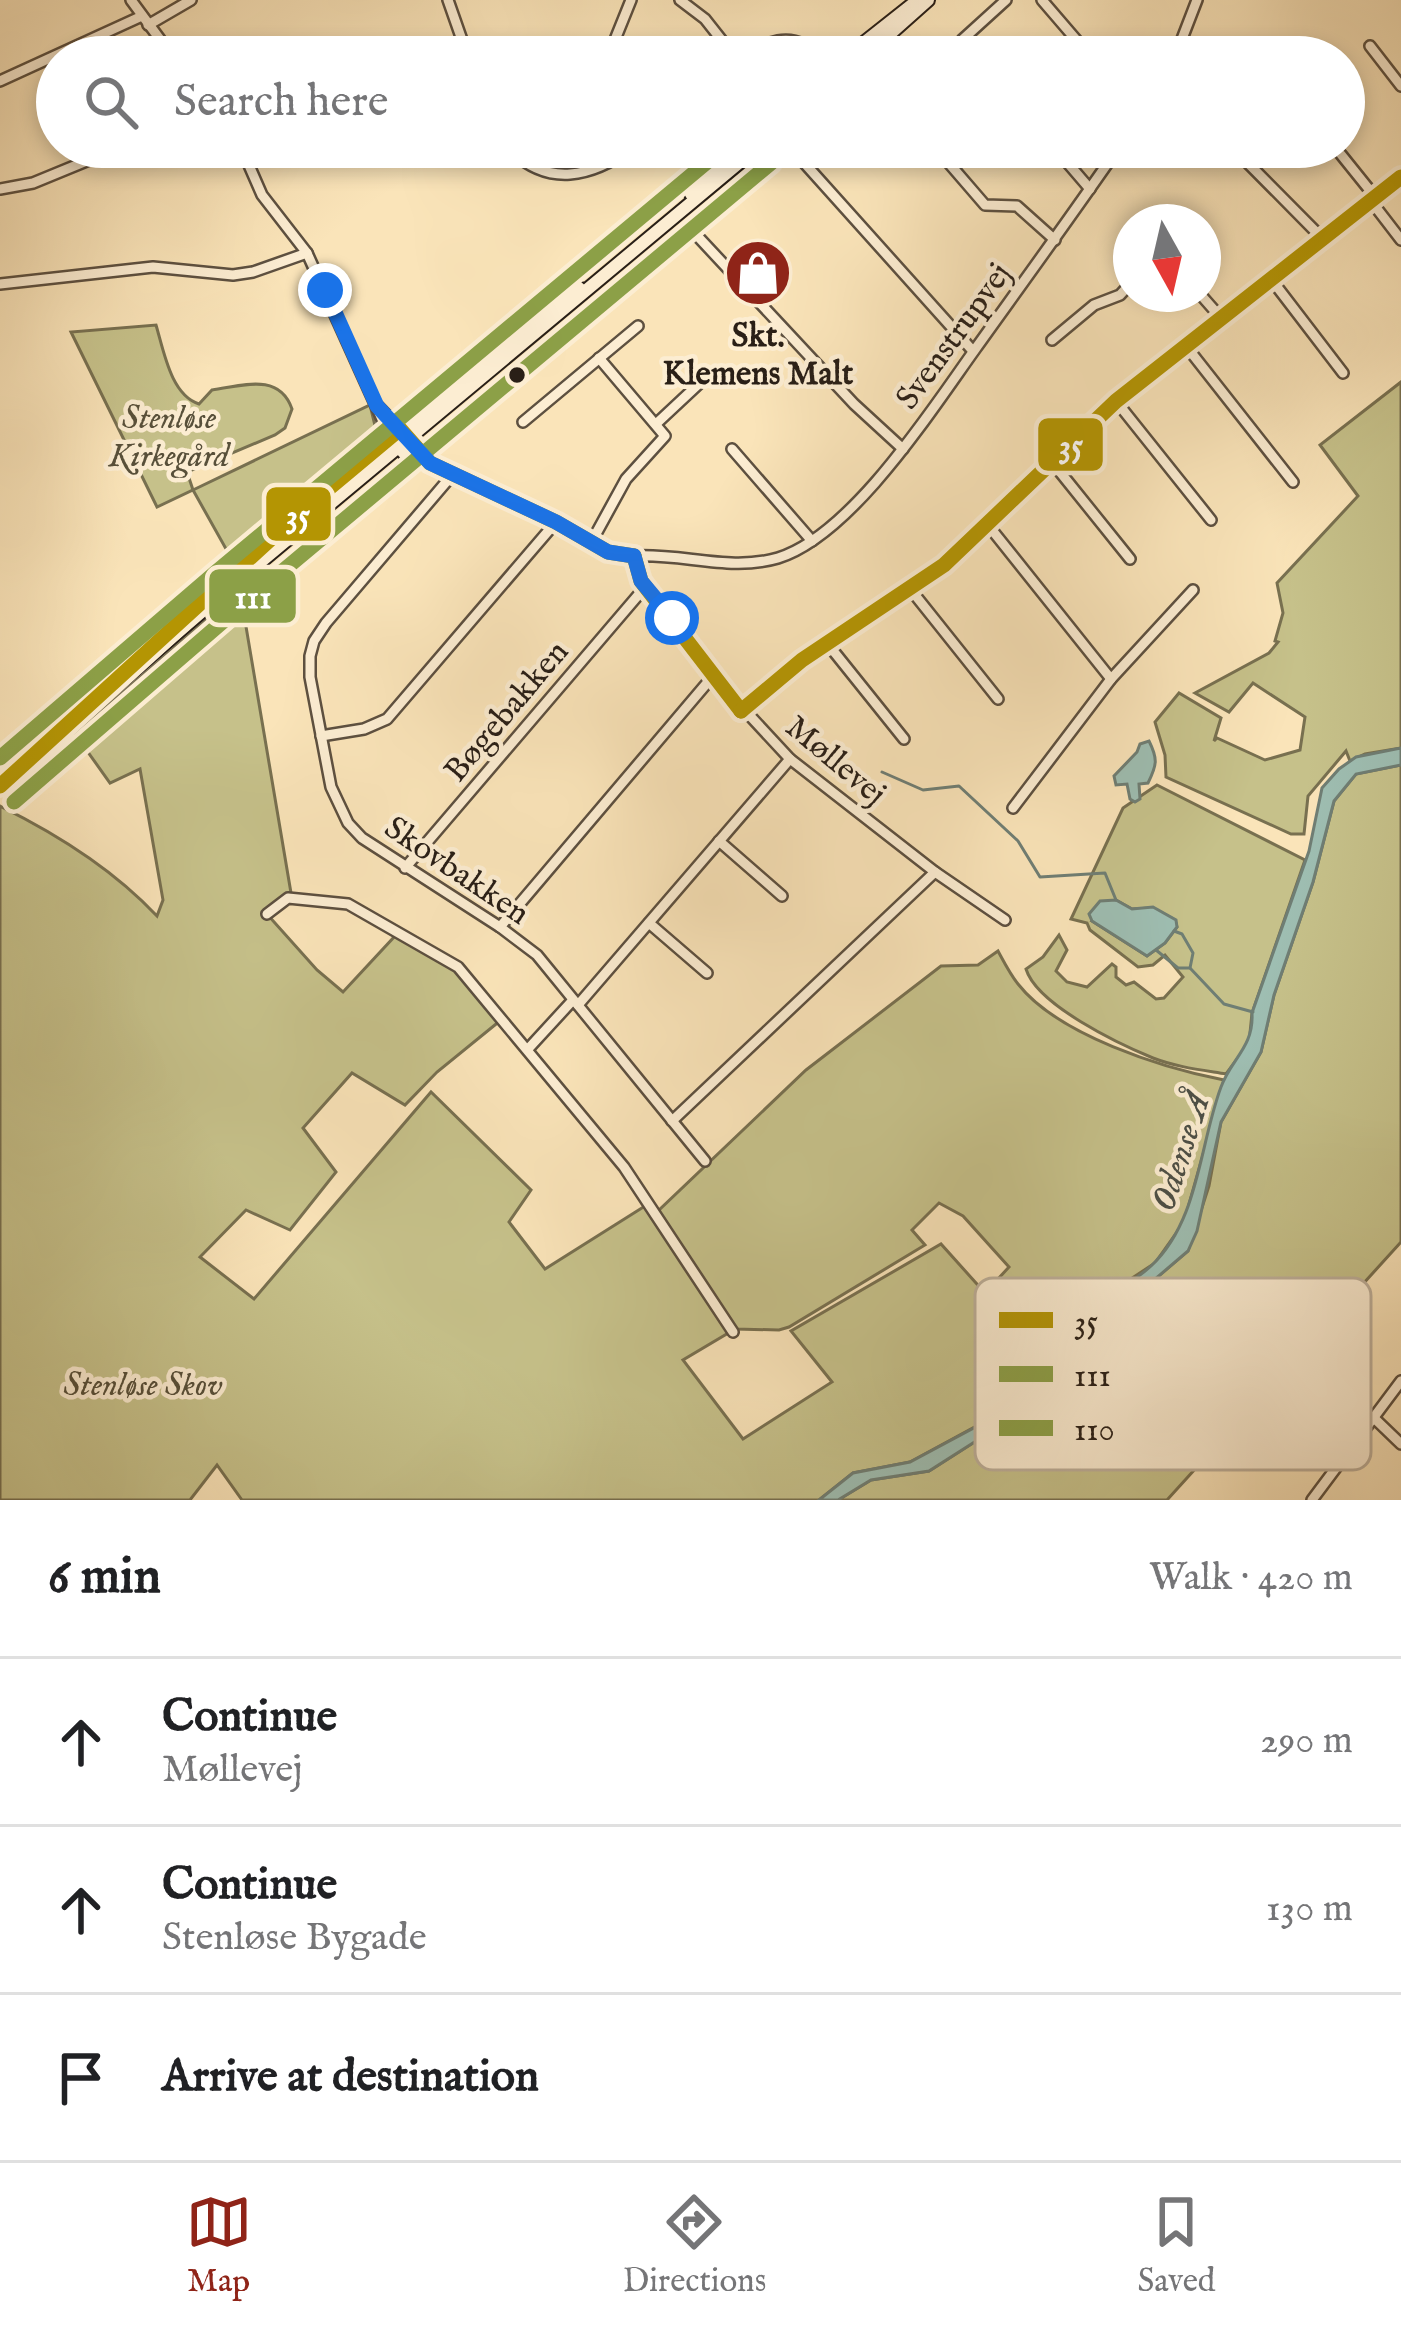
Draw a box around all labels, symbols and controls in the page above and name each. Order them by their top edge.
search box [36,36,1365,168]
icon: search [78,69,144,135]
text: Search here [174,74,388,131]
north arrow [1113,204,1221,312]
shop icon: Skt. Klemens Malt [723,238,793,308]
street label: Svenstrupvej [887,255,1022,418]
route end [298,263,352,317]
place label: Skt. Klemens Malt [663,316,854,396]
unlabelled marker [506,364,528,386]
park label: Stenløse Kirkegård [108,398,232,478]
line badge: 35 [1036,416,1105,473]
text: 35 [1059,426,1083,468]
line badge: 35 [264,485,333,543]
text: 35 [286,496,310,538]
line badge: 111 [207,567,298,625]
text: 111 [235,578,271,620]
route start [645,591,699,645]
street label: Bøgebakken [436,632,579,791]
street label: Møllevej [776,707,894,816]
street label: Skovbakken [376,808,537,935]
water label: Odense Å [1141,1084,1223,1217]
legend [975,1278,1371,1470]
text: 35 [1074,1302,1098,1344]
text: 111 [1074,1356,1111,1398]
park label: Stenløse Skov [63,1365,223,1407]
text: 110 [1074,1410,1115,1452]
text: 6 min [48,1546,161,1611]
text: Walk · 420 m [1149,1554,1353,1603]
text: Continue [162,1689,337,1746]
icon: ahead [48,1709,114,1775]
text: 290 m [1260,1717,1353,1766]
text: Møllevej [162,1746,302,1795]
text: Continue [162,1857,337,1914]
icon: ahead [48,1877,114,1943]
text: 130 m [1266,1885,1353,1934]
text: Stenløse Bygade [162,1914,427,1963]
icon: arrive [48,2045,114,2111]
text: Arrive at destination [162,2049,539,2106]
tab: Map [186,2189,252,2303]
tab: Directions [623,2189,766,2303]
tab: Saved [1137,2189,1215,2303]

